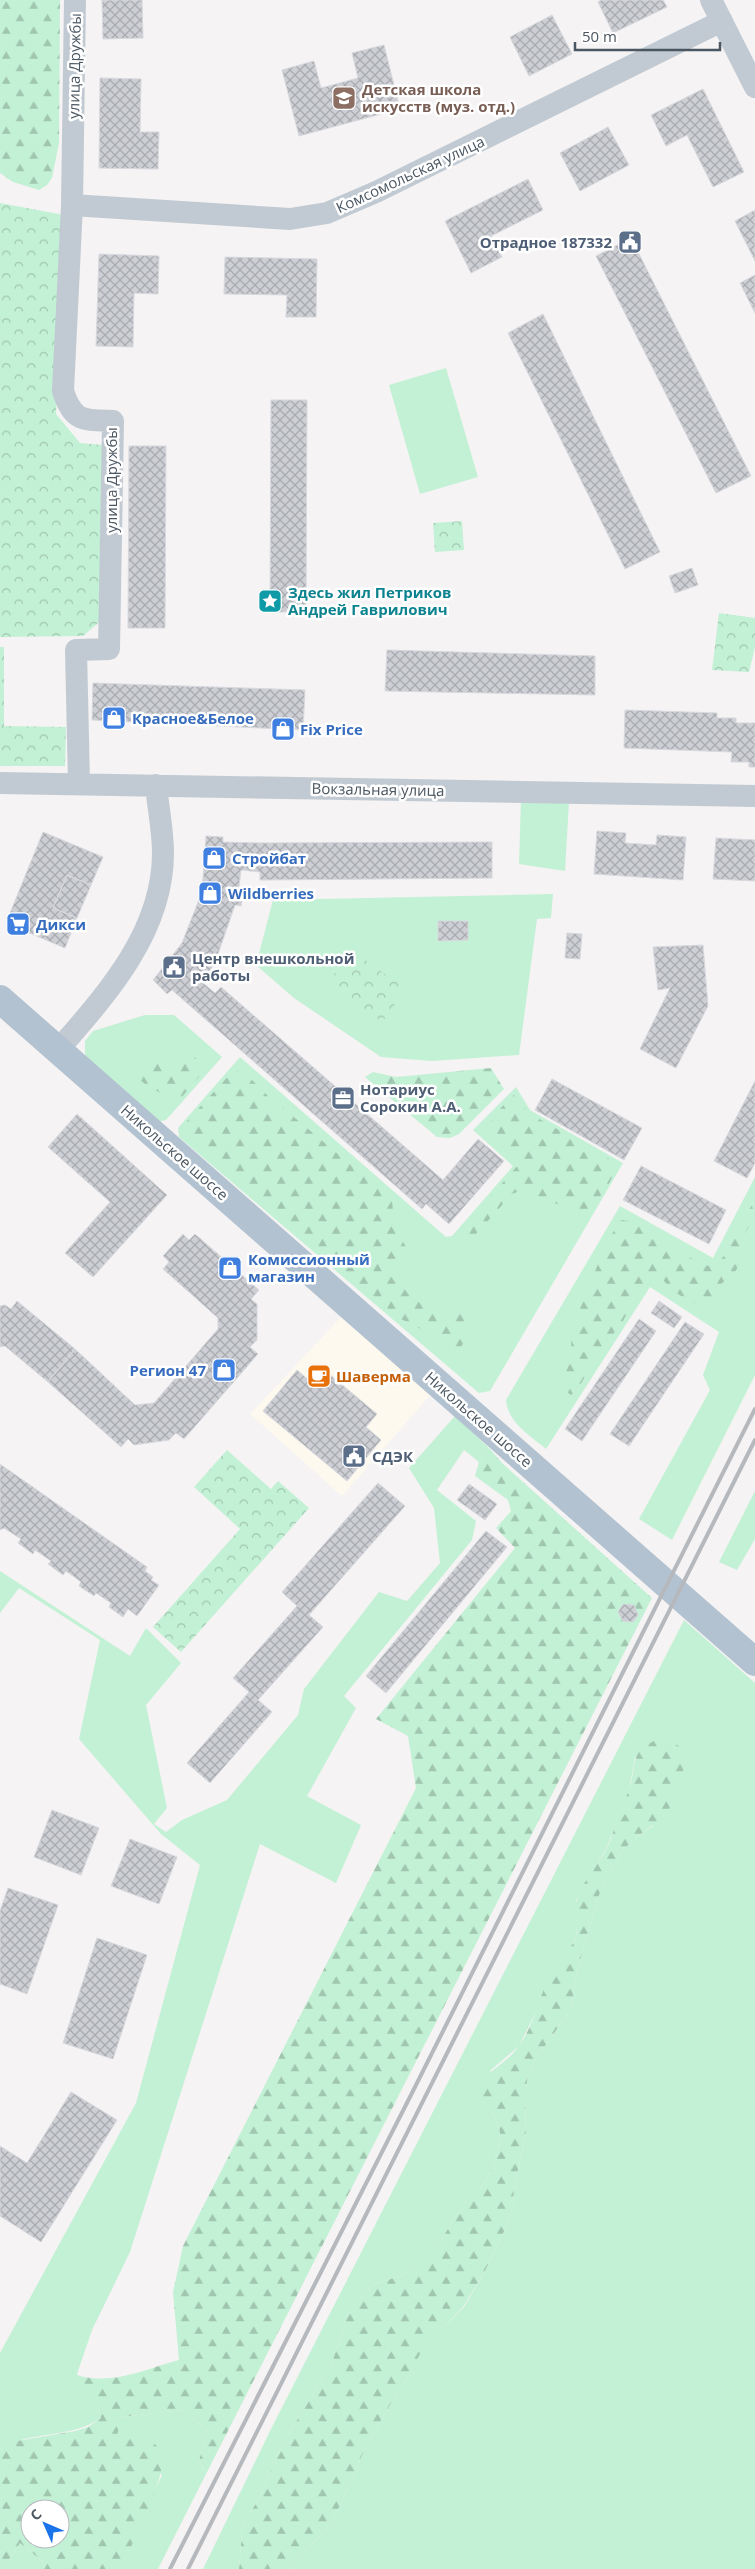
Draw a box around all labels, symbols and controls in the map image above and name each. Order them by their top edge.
street label: улица Дружбы [63,13,85,119]
scale bar [575,20,720,52]
text: 50 m [582,26,617,46]
place label: Детская школа искусств (муз. отд.) [362,79,515,116]
school or university icon: Детская школа искусств (муз. отд.) [331,85,357,111]
street label: Комсомольская улица [333,131,487,217]
public building icon: Отрадное 187332 [617,229,643,255]
place label: Отрадное 187332 [480,232,612,252]
street label: улица Дружбы [101,427,121,533]
place label: Здесь жил Петриков Андрей Гаврилович [288,582,451,619]
place icon: Здесь жил Петриков Андрей Гаврилович [257,588,283,614]
shop icon: Красное&Белое [101,705,127,731]
place label: Красное&Белое [132,708,254,728]
shop icon: Fix Price [270,716,296,742]
place label: Fix Price [300,719,363,739]
street label: Вокзальная улица [311,778,445,800]
shop icon: Стройбат [201,845,227,871]
place label: Стройбат [232,848,306,868]
shop icon: Wildberries [197,880,223,906]
place label: Wildberries [228,883,314,903]
supermarket icon: Дикси [5,911,31,937]
place label: Дикси [36,914,86,934]
place label: Центр внешкольной работы [192,948,354,985]
public building icon: Центр внешкольной работы [161,954,187,980]
place label: Нотариус Сорокин А.А. [360,1079,461,1116]
office icon: Нотариус Сорокин А.А. [330,1085,356,1111]
street label: Никольское шоссе [117,1100,233,1204]
place label: Комиссионный магазин [248,1249,370,1286]
shop icon: Комиссионный магазин [217,1255,243,1281]
shop icon: Регион 47 [211,1357,237,1383]
place label: Регион 47 [129,1360,206,1380]
cafe icon: Шаверма [306,1363,332,1389]
place label: Шаверма [336,1366,411,1386]
street label: Никольское шоссе [421,1367,537,1471]
public building icon: СДЭК [341,1443,367,1469]
place label: СДЭК [372,1446,414,1466]
north arrow [20,2499,70,2549]
text: С [26,2505,45,2524]

